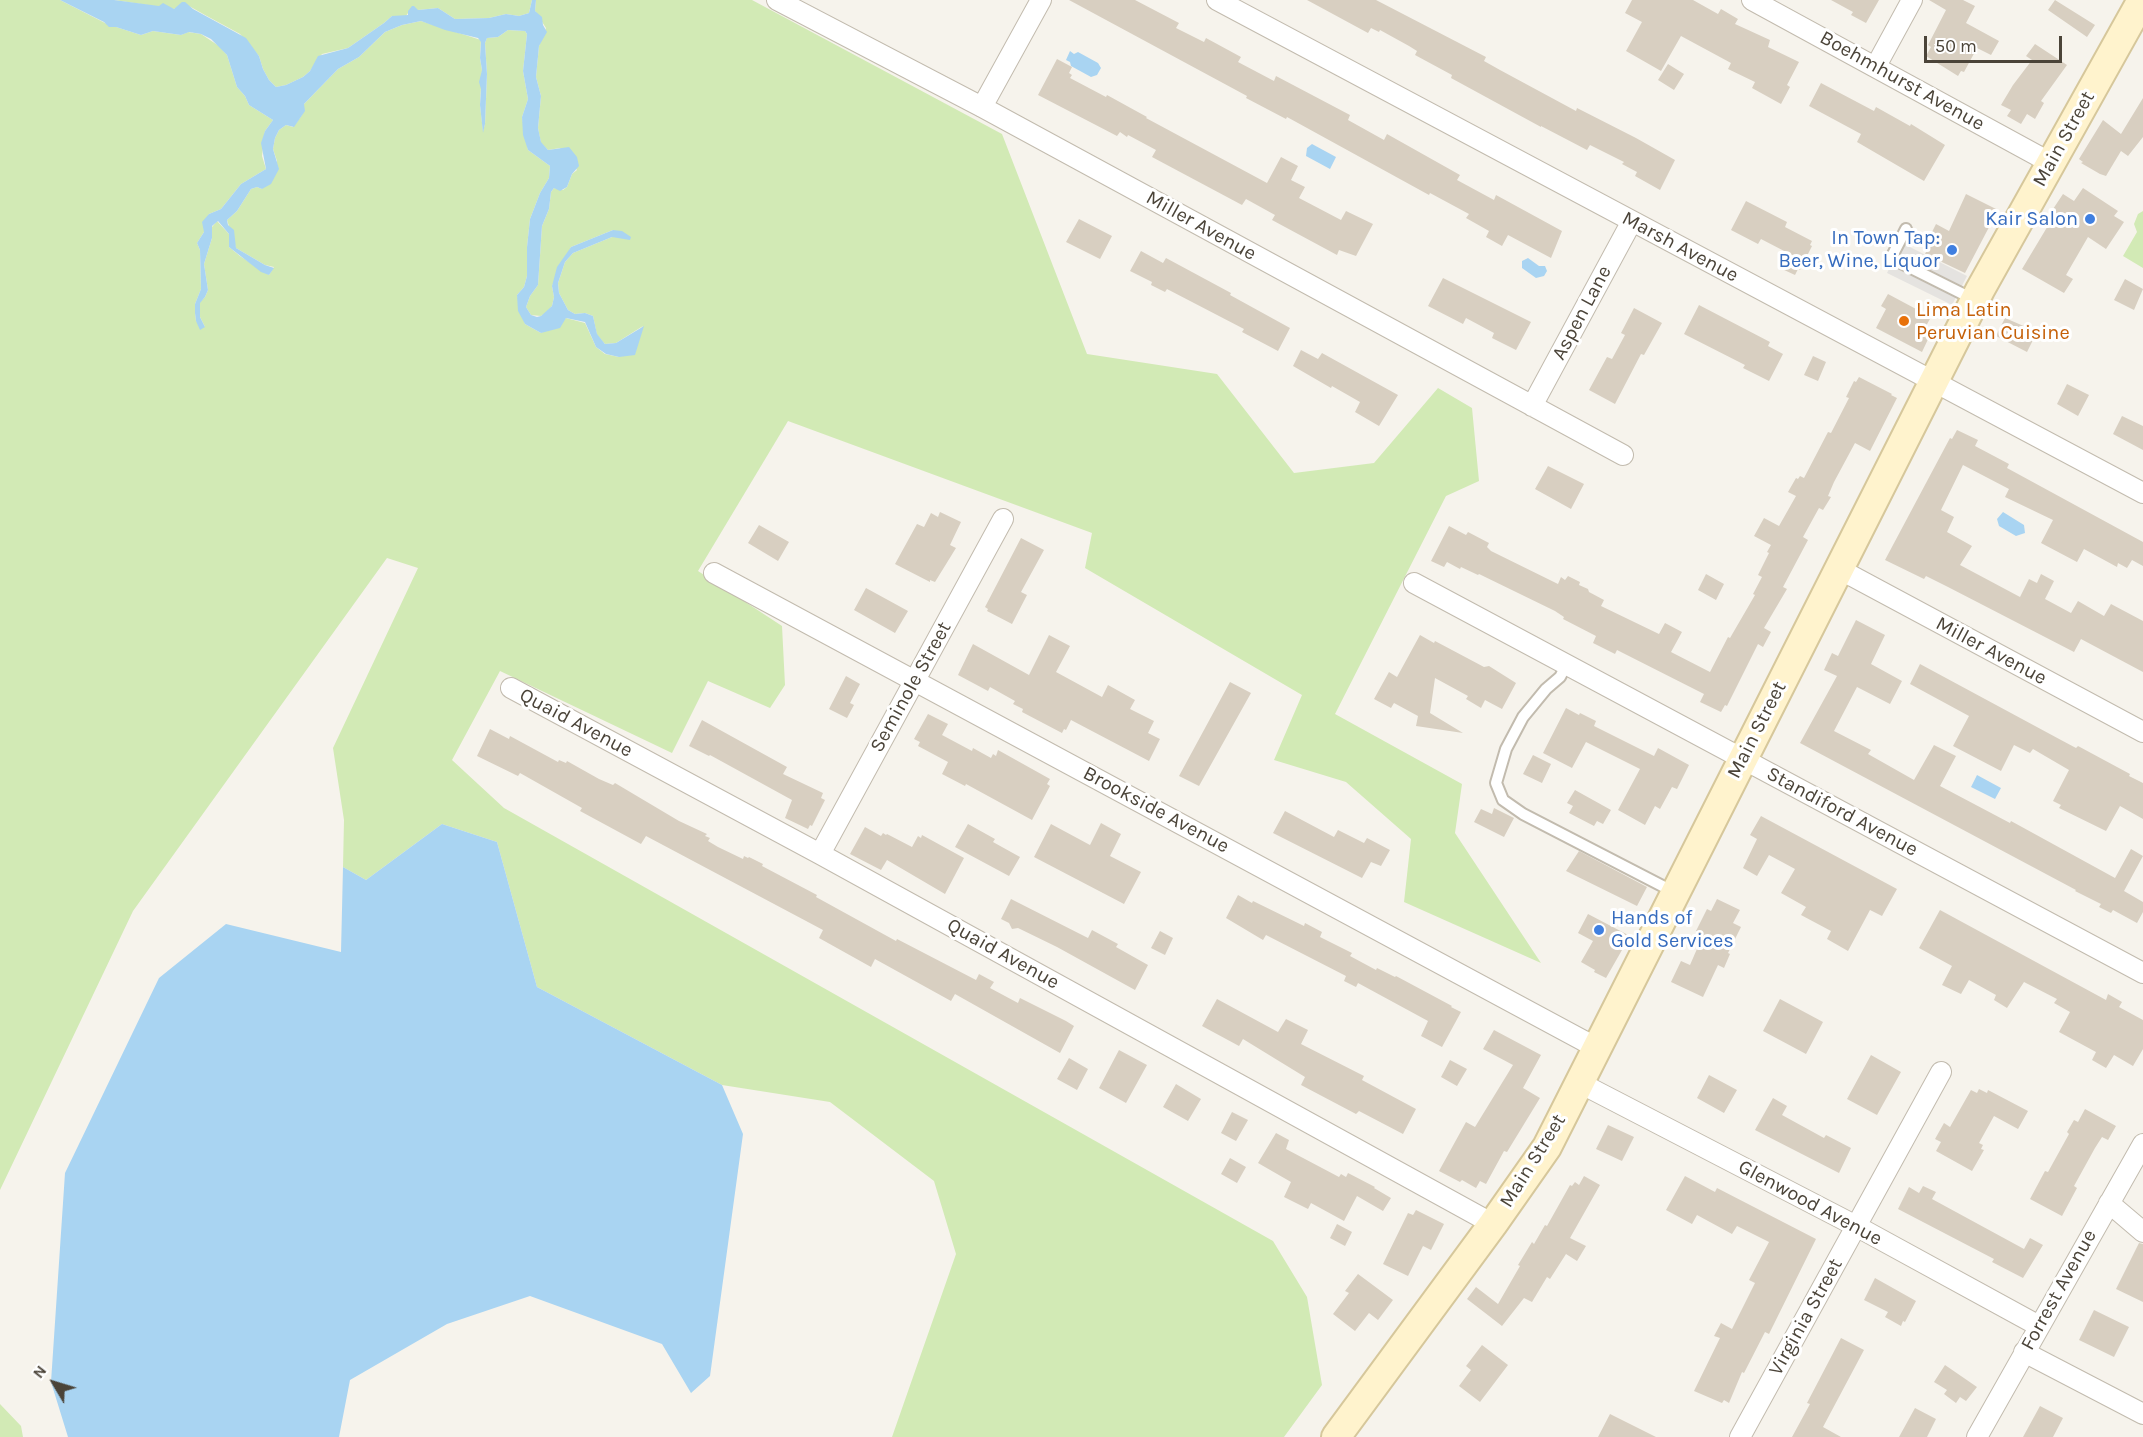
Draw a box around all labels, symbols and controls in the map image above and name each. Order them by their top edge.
scale bar [1927,24,2065,62]
street label: Boehmhurst Avenue [1816,26,1988,136]
text: 50 m [1935,35,1977,57]
street label: Main Street [2028,87,2100,191]
street label: Miller Avenue [1142,186,1260,266]
street label: Marsh Avenue [1618,206,1742,288]
place label: Kair Salon [1985,207,2078,231]
marker: Kair Salon [2083,212,2097,226]
place label: In Town Tap: Beer, Wine, Liquor [1778,226,1940,273]
marker: In Town Tap: Beer, Wine, Liquor [1945,243,1959,257]
street label: Aspen Lane [1547,262,1617,364]
place label: Lima Latin Peruvian Cuisine [1916,298,2070,345]
marker: Lima Latin Peruvian Cuisine [1897,314,1911,328]
street label: Miller Avenue [1931,612,2051,690]
street label: Seminole Street [865,618,957,756]
street label: Main Street [1722,677,1792,783]
street label: Quaid Avenue [515,683,637,763]
street label: Brookside Avenue [1079,761,1233,859]
street label: Standiford Avenue [1762,762,1922,862]
place label: Hands of Gold Services [1611,906,1734,953]
street label: Quaid Avenue [943,913,1063,995]
marker: Hands of Gold Services [1592,923,1606,937]
street label: Main Street [1495,1110,1571,1212]
street label: Glenwood Avenue [1734,1155,1886,1251]
street label: Forrest Avenue [2016,1226,2102,1354]
street label: Virginia Street [1764,1254,1848,1380]
north arrow [24,1353,84,1413]
text: N [28,1361,50,1382]

